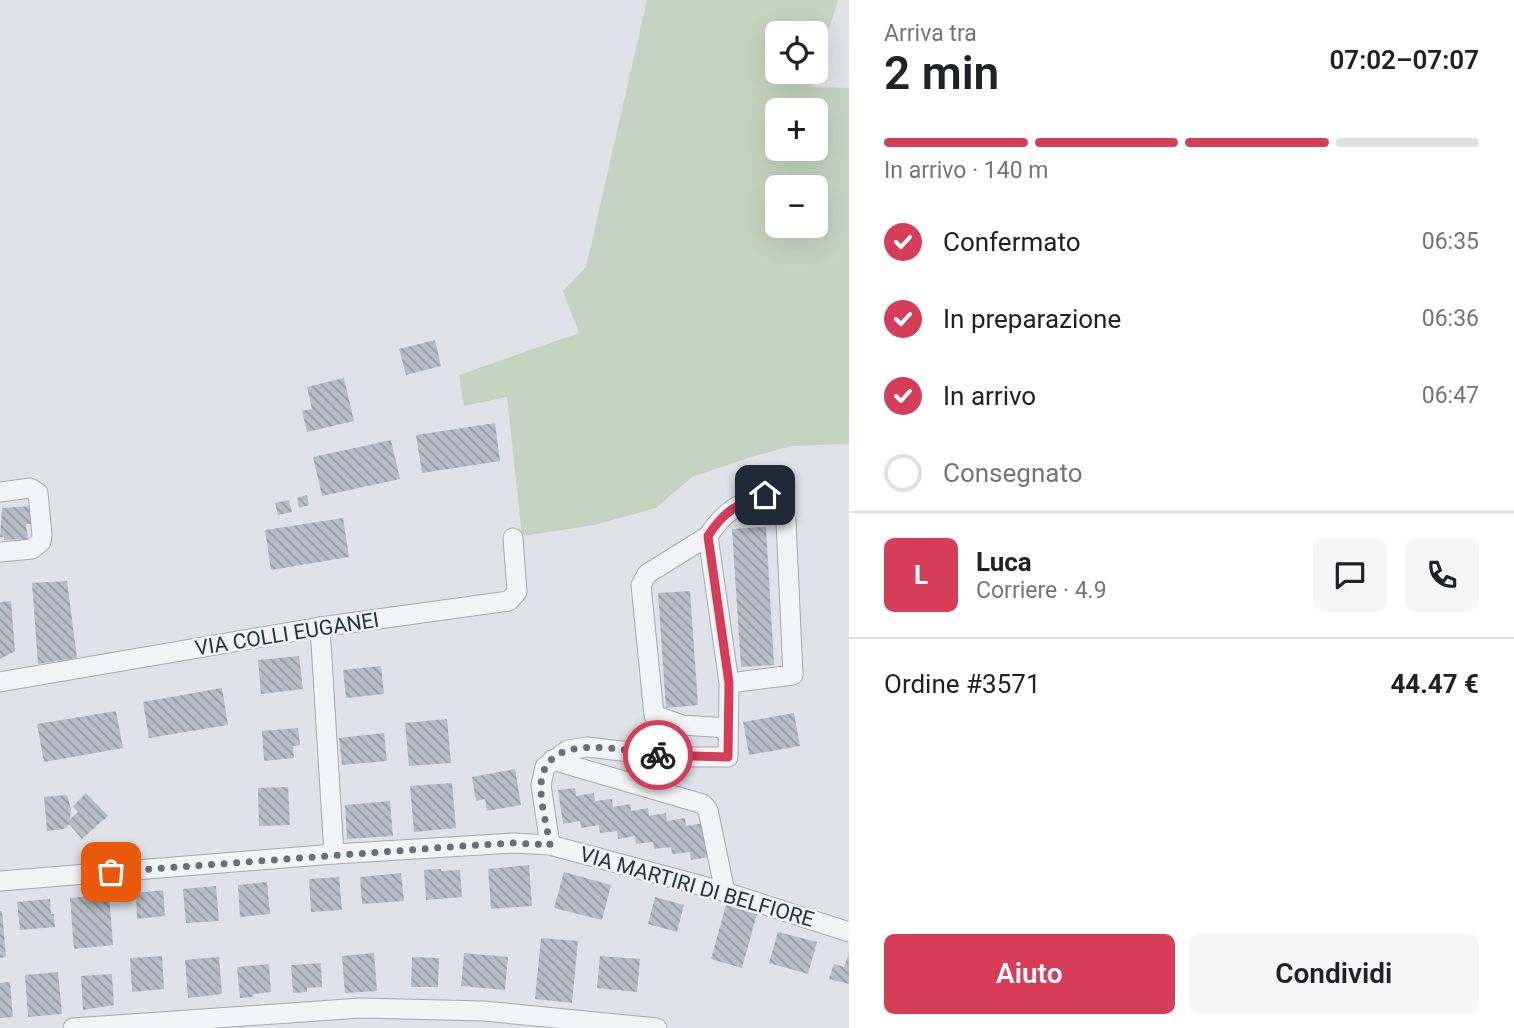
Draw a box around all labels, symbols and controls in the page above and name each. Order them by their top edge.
text: Arriva tra [884,20,977,47]
map controls [765,21,828,238]
button: locate [765,21,828,84]
text: 07:02–07:07 [1329,45,1479,75]
text: 2 min [884,46,999,100]
button: + [765,98,828,161]
text: In arrivo · 140 m [884,157,1049,184]
button: − [765,175,828,238]
icon: check [884,223,922,261]
text: Confermato [943,227,1080,257]
text: 06:35 [1422,228,1479,255]
icon: check [884,300,922,338]
text: In preparazione [943,304,1121,334]
text: 06:36 [1422,305,1479,332]
icon: check [884,377,922,415]
text: In arrivo [943,381,1036,411]
text: 06:47 [1422,382,1479,409]
text: Consegnato [943,458,1083,488]
pin [735,465,795,525]
icon: home [746,476,784,514]
button: chat [1313,538,1387,612]
button: phone [1405,538,1479,612]
text: Luca [976,547,1032,577]
text: L [914,560,928,590]
text: Corriere · 4.9 [976,577,1107,604]
street label: VIA COLLI EUGANEI [193,608,381,660]
text: Ordine #3571 [884,669,1041,699]
text: 44.47 € [1390,669,1479,699]
courier [623,720,693,790]
icon: bike [639,736,677,774]
pin [81,842,141,902]
street label: VIA MARTIRI DI BELFIORE [577,842,817,932]
icon: bag [92,853,130,891]
button: Aiuto [884,934,1175,1014]
button: Condividi [1189,934,1479,1014]

